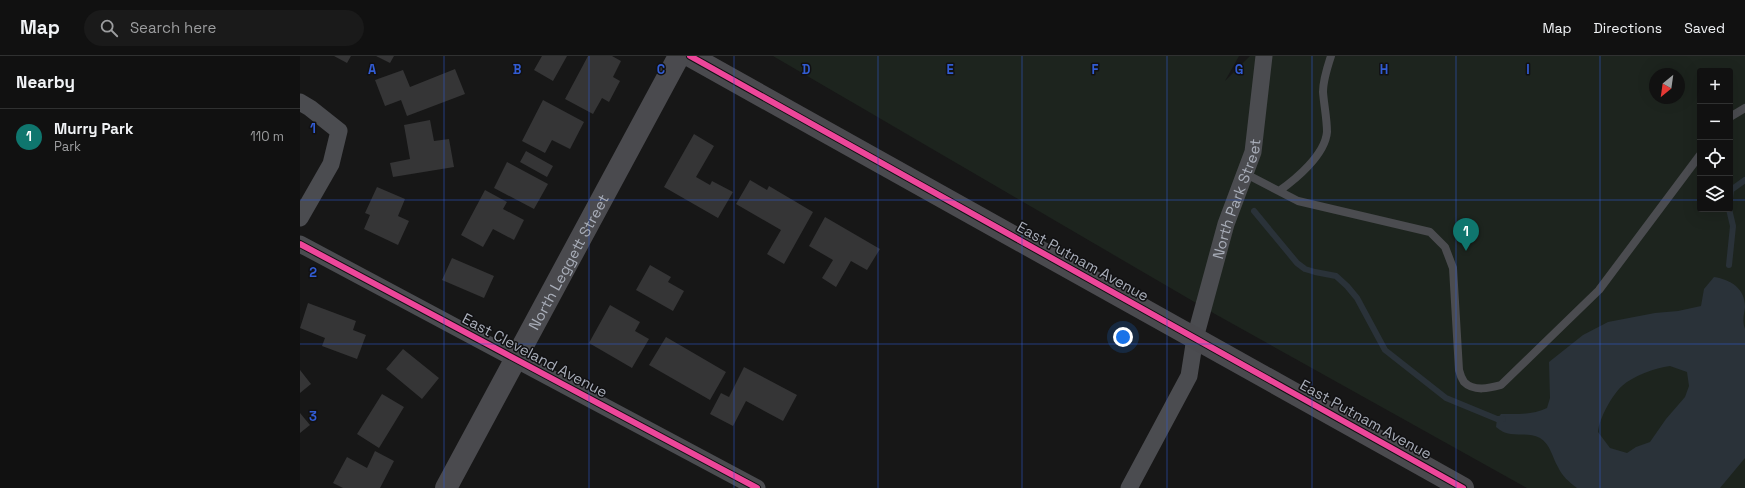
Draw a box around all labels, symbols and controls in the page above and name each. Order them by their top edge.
search box [84,10,364,46]
text: Map [20,15,60,40]
icon: search [98,17,120,39]
text: Search here [130,18,216,37]
text: Map [1542,19,1572,37]
text: Directions [1594,19,1662,37]
text: Saved [1684,19,1725,37]
text: A [368,61,377,78]
text: B [513,61,522,78]
text: C [657,61,665,78]
text: D [802,61,811,78]
text: E [946,61,954,78]
text: F [1092,61,1099,78]
text: G [1235,61,1243,78]
text: H [1380,61,1388,78]
text: I [1526,61,1530,78]
north arrow [1649,68,1685,104]
map controls [1697,68,1733,212]
button: + [1697,68,1733,104]
text: Nearby [16,71,75,93]
button: − [1697,104,1733,140]
text: Murry Park [54,119,133,138]
text: 1 [310,120,316,137]
text: 1 [26,128,32,145]
text: 110 m [250,128,284,145]
text: Park [54,138,81,155]
street label: North Park Street [1207,138,1264,261]
button: locate [1697,140,1733,176]
button: layers [1697,176,1733,212]
street label: North Leggett Street [524,191,612,333]
street label: East Putnam Avenue [1014,217,1152,305]
pin: 1 [1453,218,1479,251]
text: 2 [309,264,317,281]
street label: East Cleveland Avenue [459,309,611,401]
your location [1113,327,1133,347]
street label: East Putnam Avenue [1297,375,1435,463]
text: 3 [309,408,317,425]

